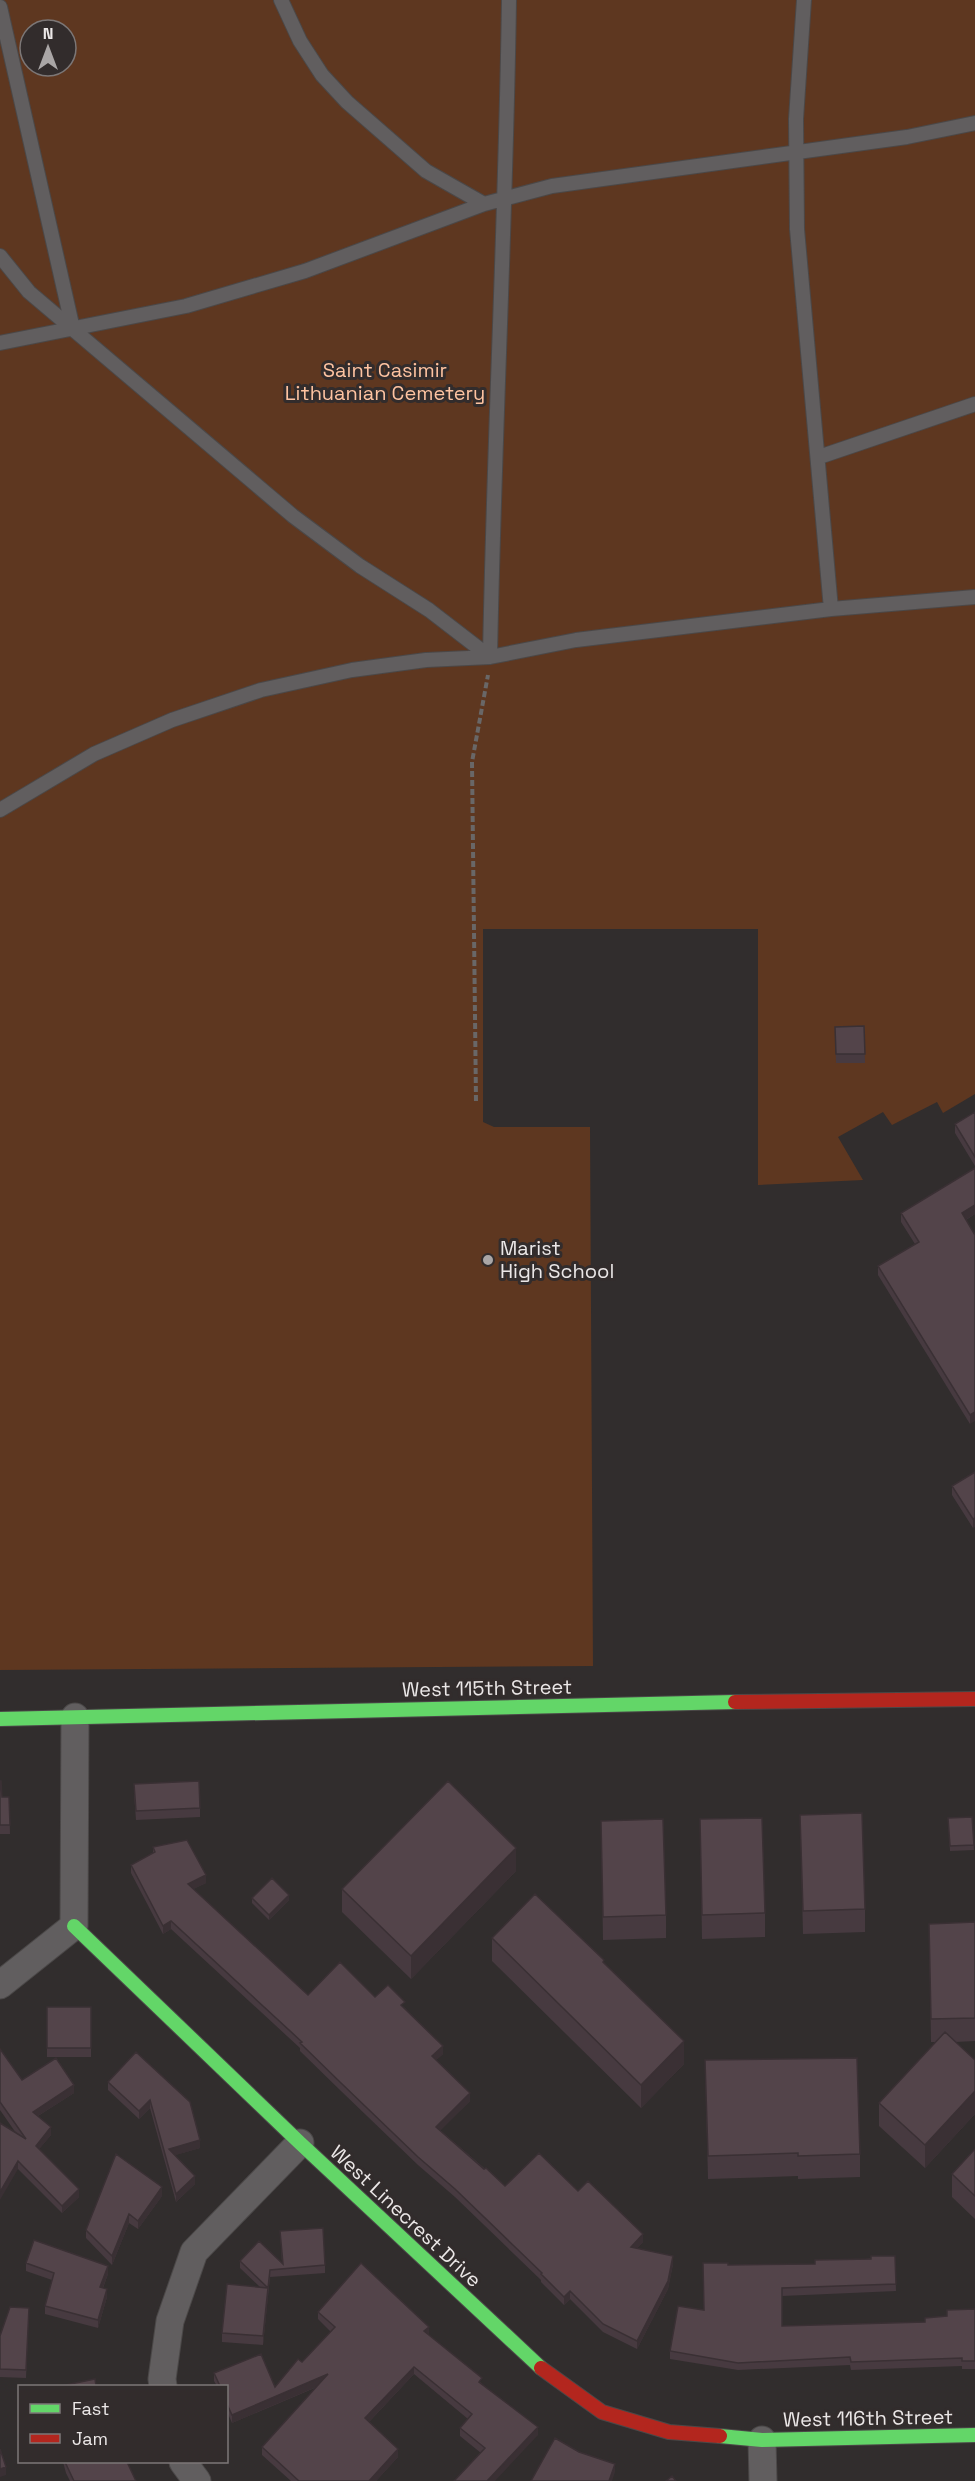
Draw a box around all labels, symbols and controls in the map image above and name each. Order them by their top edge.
north arrow [18,18,78,78]
text: N [43,23,53,44]
park label: Saint Casimir Lithuanian Cemetery [285,357,485,406]
place label: Marist High School [500,1235,614,1284]
marker: Marist High School [481,1253,495,1267]
street label: West 115th Street [402,1674,572,1702]
street label: West Linecrest Drive [325,2139,487,2293]
legend [18,2385,228,2463]
text: Fast [72,2397,109,2420]
street label: West 116th Street [783,2404,953,2432]
text: Jam [72,2427,108,2450]

